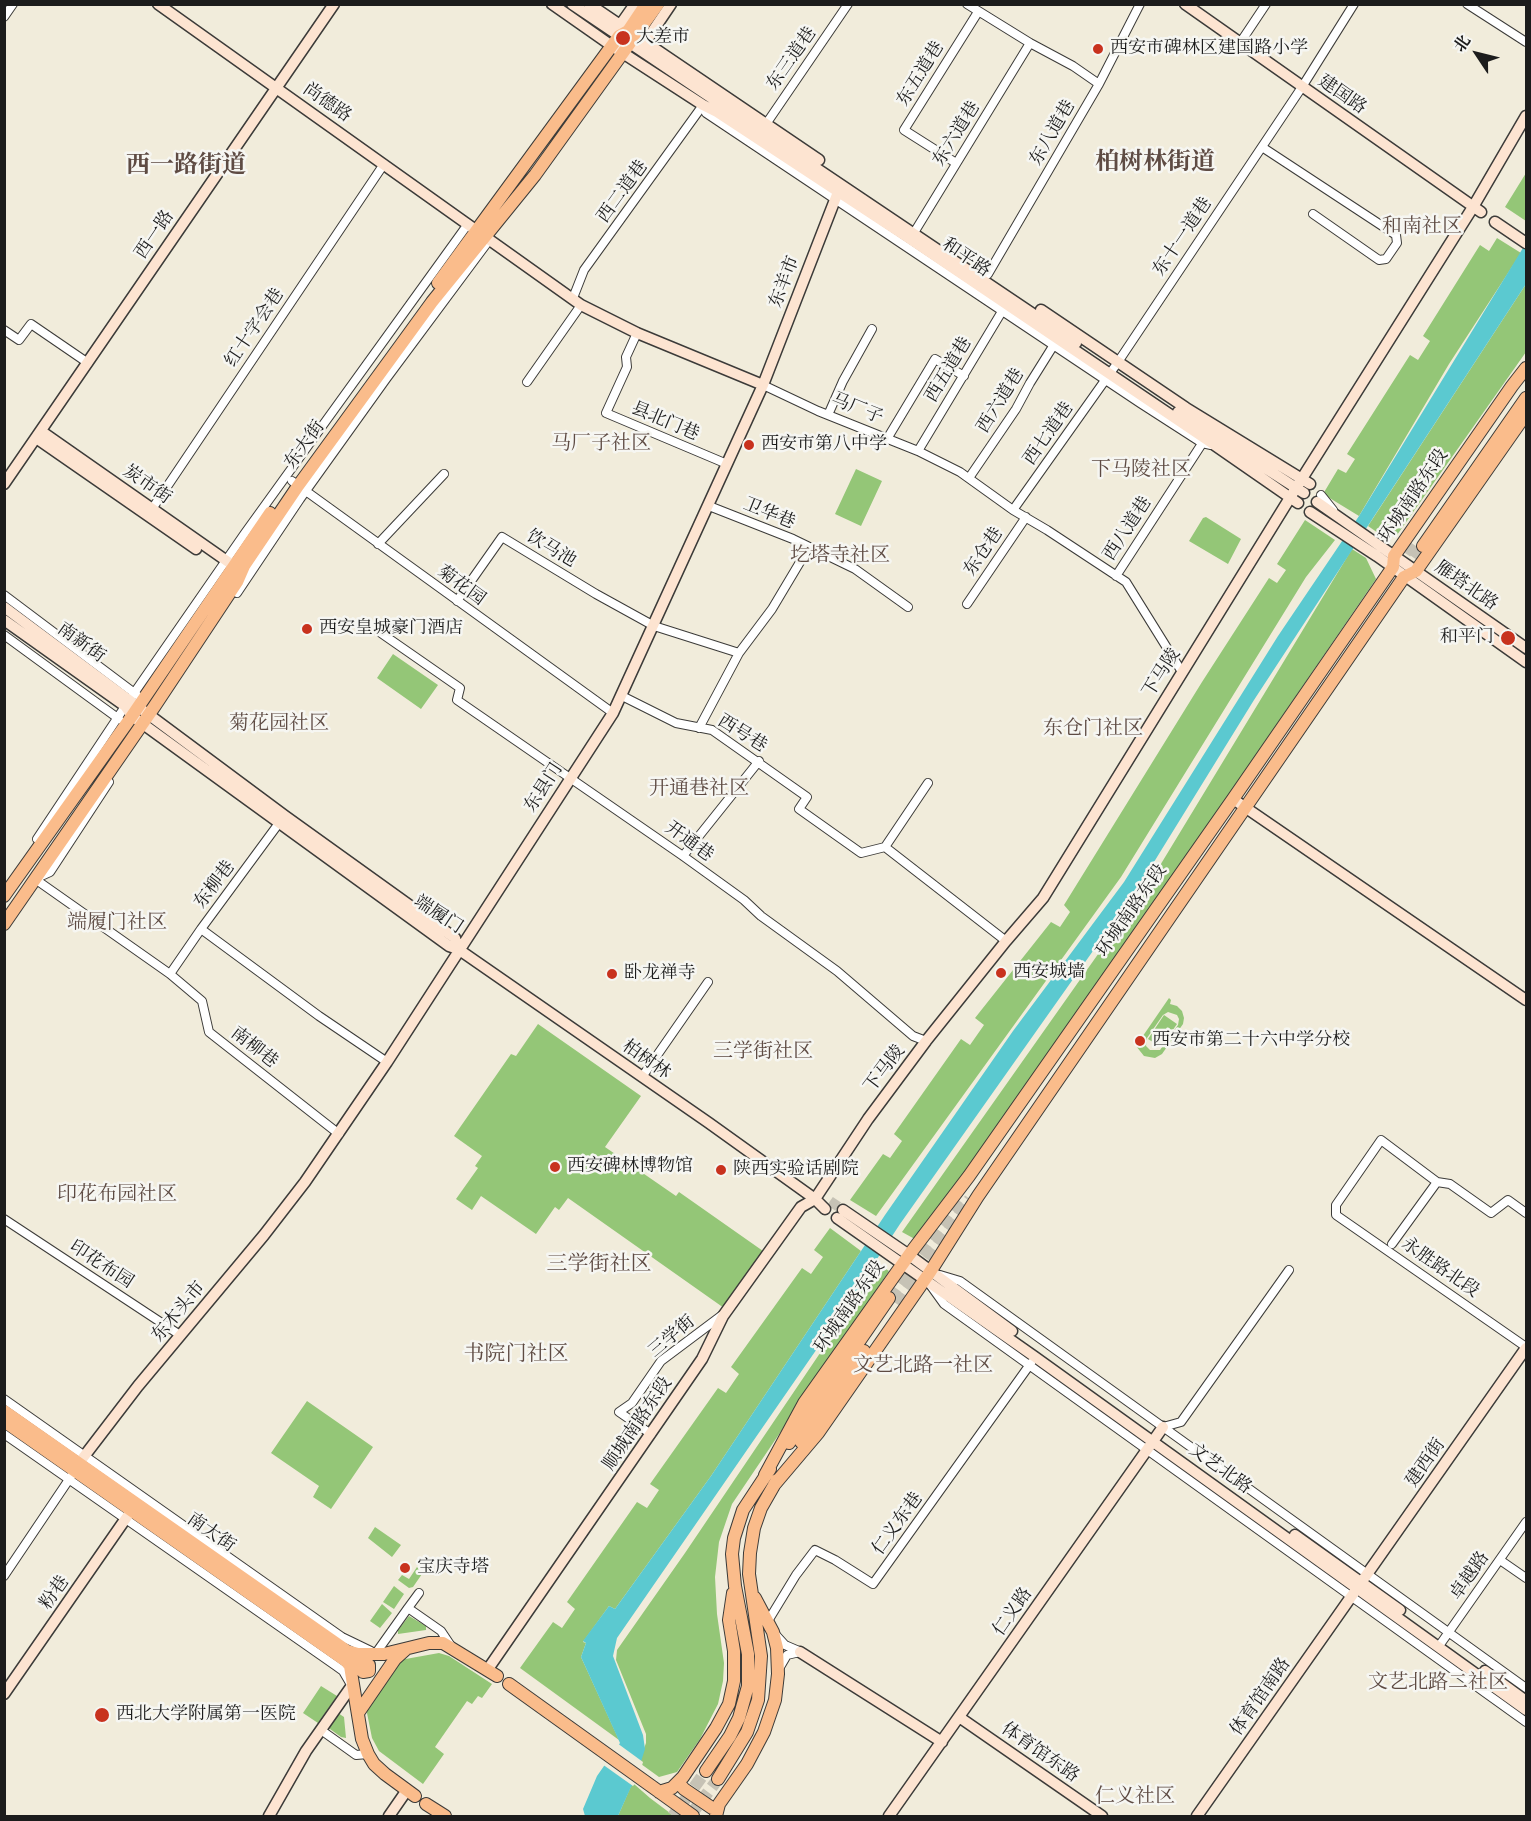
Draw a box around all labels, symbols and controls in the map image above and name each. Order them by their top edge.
street label: 东三道巷 [763,23,821,95]
north arrow [1447,24,1507,84]
place label: 大差市 [636,27,690,49]
marker: 大差市 [614,29,632,47]
text: 北 [1449,31,1476,57]
street label: 东五道巷 [893,38,949,110]
place label: 西安市碑林区建国路小学 [1110,38,1308,60]
marker: 西安市碑林区建国路小学 [1091,42,1105,56]
street label: 建国路 [1314,71,1370,119]
street label: 尚德路 [299,79,355,127]
street label: 东八道巷 [1026,96,1080,170]
street label: 东六道巷 [929,98,985,170]
district label: 柏树林街道 [1095,149,1215,177]
district label: 西一路街道 [126,152,246,180]
street label: 西二道巷 [593,157,653,227]
street label: 东十一道巷 [1149,194,1217,280]
street label: 西一路 [131,207,179,263]
district label: 和南社区 [1382,215,1462,239]
street label: 和平路 [938,234,994,282]
street label: 东羊市 [765,253,805,311]
street label: 红十字会巷 [221,285,289,371]
street label: 西五道巷 [921,334,977,406]
street label: 西六道巷 [973,365,1029,437]
street label: 马厂子 [828,389,886,429]
street label: 县北门巷 [628,398,702,446]
street label: 西七道巷 [1020,398,1078,470]
street label: 东大街 [280,417,330,473]
district label: 马厂子社区 [551,432,651,456]
place label: 西安市第八中学 [761,434,887,456]
marker: 西安市第八中学 [742,438,756,452]
street label: 环城南路东段 [1375,445,1453,547]
district label: 下马陵社区 [1091,458,1191,482]
street label: 炭市街 [119,461,175,509]
street label: 西八道巷 [1099,493,1157,565]
street label: 卫华巷 [740,494,798,534]
street label: 东仓巷 [960,524,1008,580]
street label: 饮马池 [522,526,580,572]
district label: 圪塔寺社区 [790,544,890,568]
street label: 雁塔北路 [1430,557,1502,615]
street label: 菊花园 [433,561,489,611]
street label: 南新街 [53,618,109,668]
place label: 西安皇城豪门酒店 [319,618,463,640]
marker: 西安皇城豪门酒店 [300,622,314,636]
place label: 和平门 [1440,627,1494,649]
marker: 和平门 [1499,629,1517,647]
street label: 下马陵 [1139,644,1185,702]
street label: 西号巷 [713,711,771,757]
district label: 菊花园社区 [229,712,329,736]
district label: 东仓门社区 [1043,717,1143,741]
street label: 东县门 [520,759,568,817]
district label: 开通巷社区 [649,777,749,801]
street label: 开通巷 [661,817,717,867]
street label: 东柳巷 [190,857,240,913]
street label: 环城南路东段 [1092,861,1172,961]
street label: 端履门 [409,891,467,939]
district label: 端履门社区 [67,911,167,935]
place label: 西安城墙 [1013,962,1085,984]
place label: 卧龙禅寺 [624,963,696,985]
marker: 西安城墙 [994,966,1008,980]
marker: 卧龙禅寺 [605,967,619,981]
street label: 南柳巷 [226,1023,282,1073]
place label: 西安市第二十六中学分校 [1152,1030,1350,1052]
marker: 西安市第二十六中学分校 [1133,1034,1147,1048]
street label: 柏树林 [618,1036,674,1084]
district label: 三学街社区 [713,1040,813,1064]
street label: 下马陵 [860,1041,910,1097]
place label: 西安碑林博物馆 [567,1156,693,1178]
place label: 陕西实验话剧院 [733,1159,859,1181]
marker: 西安碑林博物馆 [548,1160,562,1174]
marker: 陕西实验话剧院 [714,1163,728,1177]
district label: 印花布园社区 [57,1183,177,1207]
street label: 永胜路北段 [1397,1233,1483,1303]
street label: 印花布园 [65,1236,137,1294]
district label: 三学街社区 [547,1252,651,1278]
street label: 环城南路东段 [810,1257,890,1357]
street label: 东木头市 [148,1277,210,1347]
street label: 三学街 [644,1311,700,1363]
district label: 书院门社区 [464,1342,568,1368]
district label: 文艺北路一社区 [853,1354,993,1378]
street label: 顺城南路东段 [599,1373,677,1475]
street label: 建西街 [1402,1435,1450,1491]
street label: 文艺北路 [1185,1439,1255,1499]
street label: 仁义东巷 [868,1489,928,1559]
street label: 南大街 [183,1509,239,1557]
street label: 卓越路 [1446,1548,1494,1604]
place label: 宝庆寺塔 [417,1557,489,1579]
marker: 宝庆寺塔 [398,1561,412,1575]
street label: 粉巷 [36,1572,74,1614]
street label: 仁义路 [989,1584,1037,1640]
street label: 体育馆南路 [1226,1654,1296,1740]
district label: 文艺北路二社区 [1368,1671,1508,1695]
place label: 西北大学附属第一医院 [116,1704,296,1726]
marker: 西北大学附属第一医院 [93,1706,111,1724]
street label: 体育馆东路 [997,1718,1083,1788]
district label: 仁义社区 [1095,1785,1175,1809]

